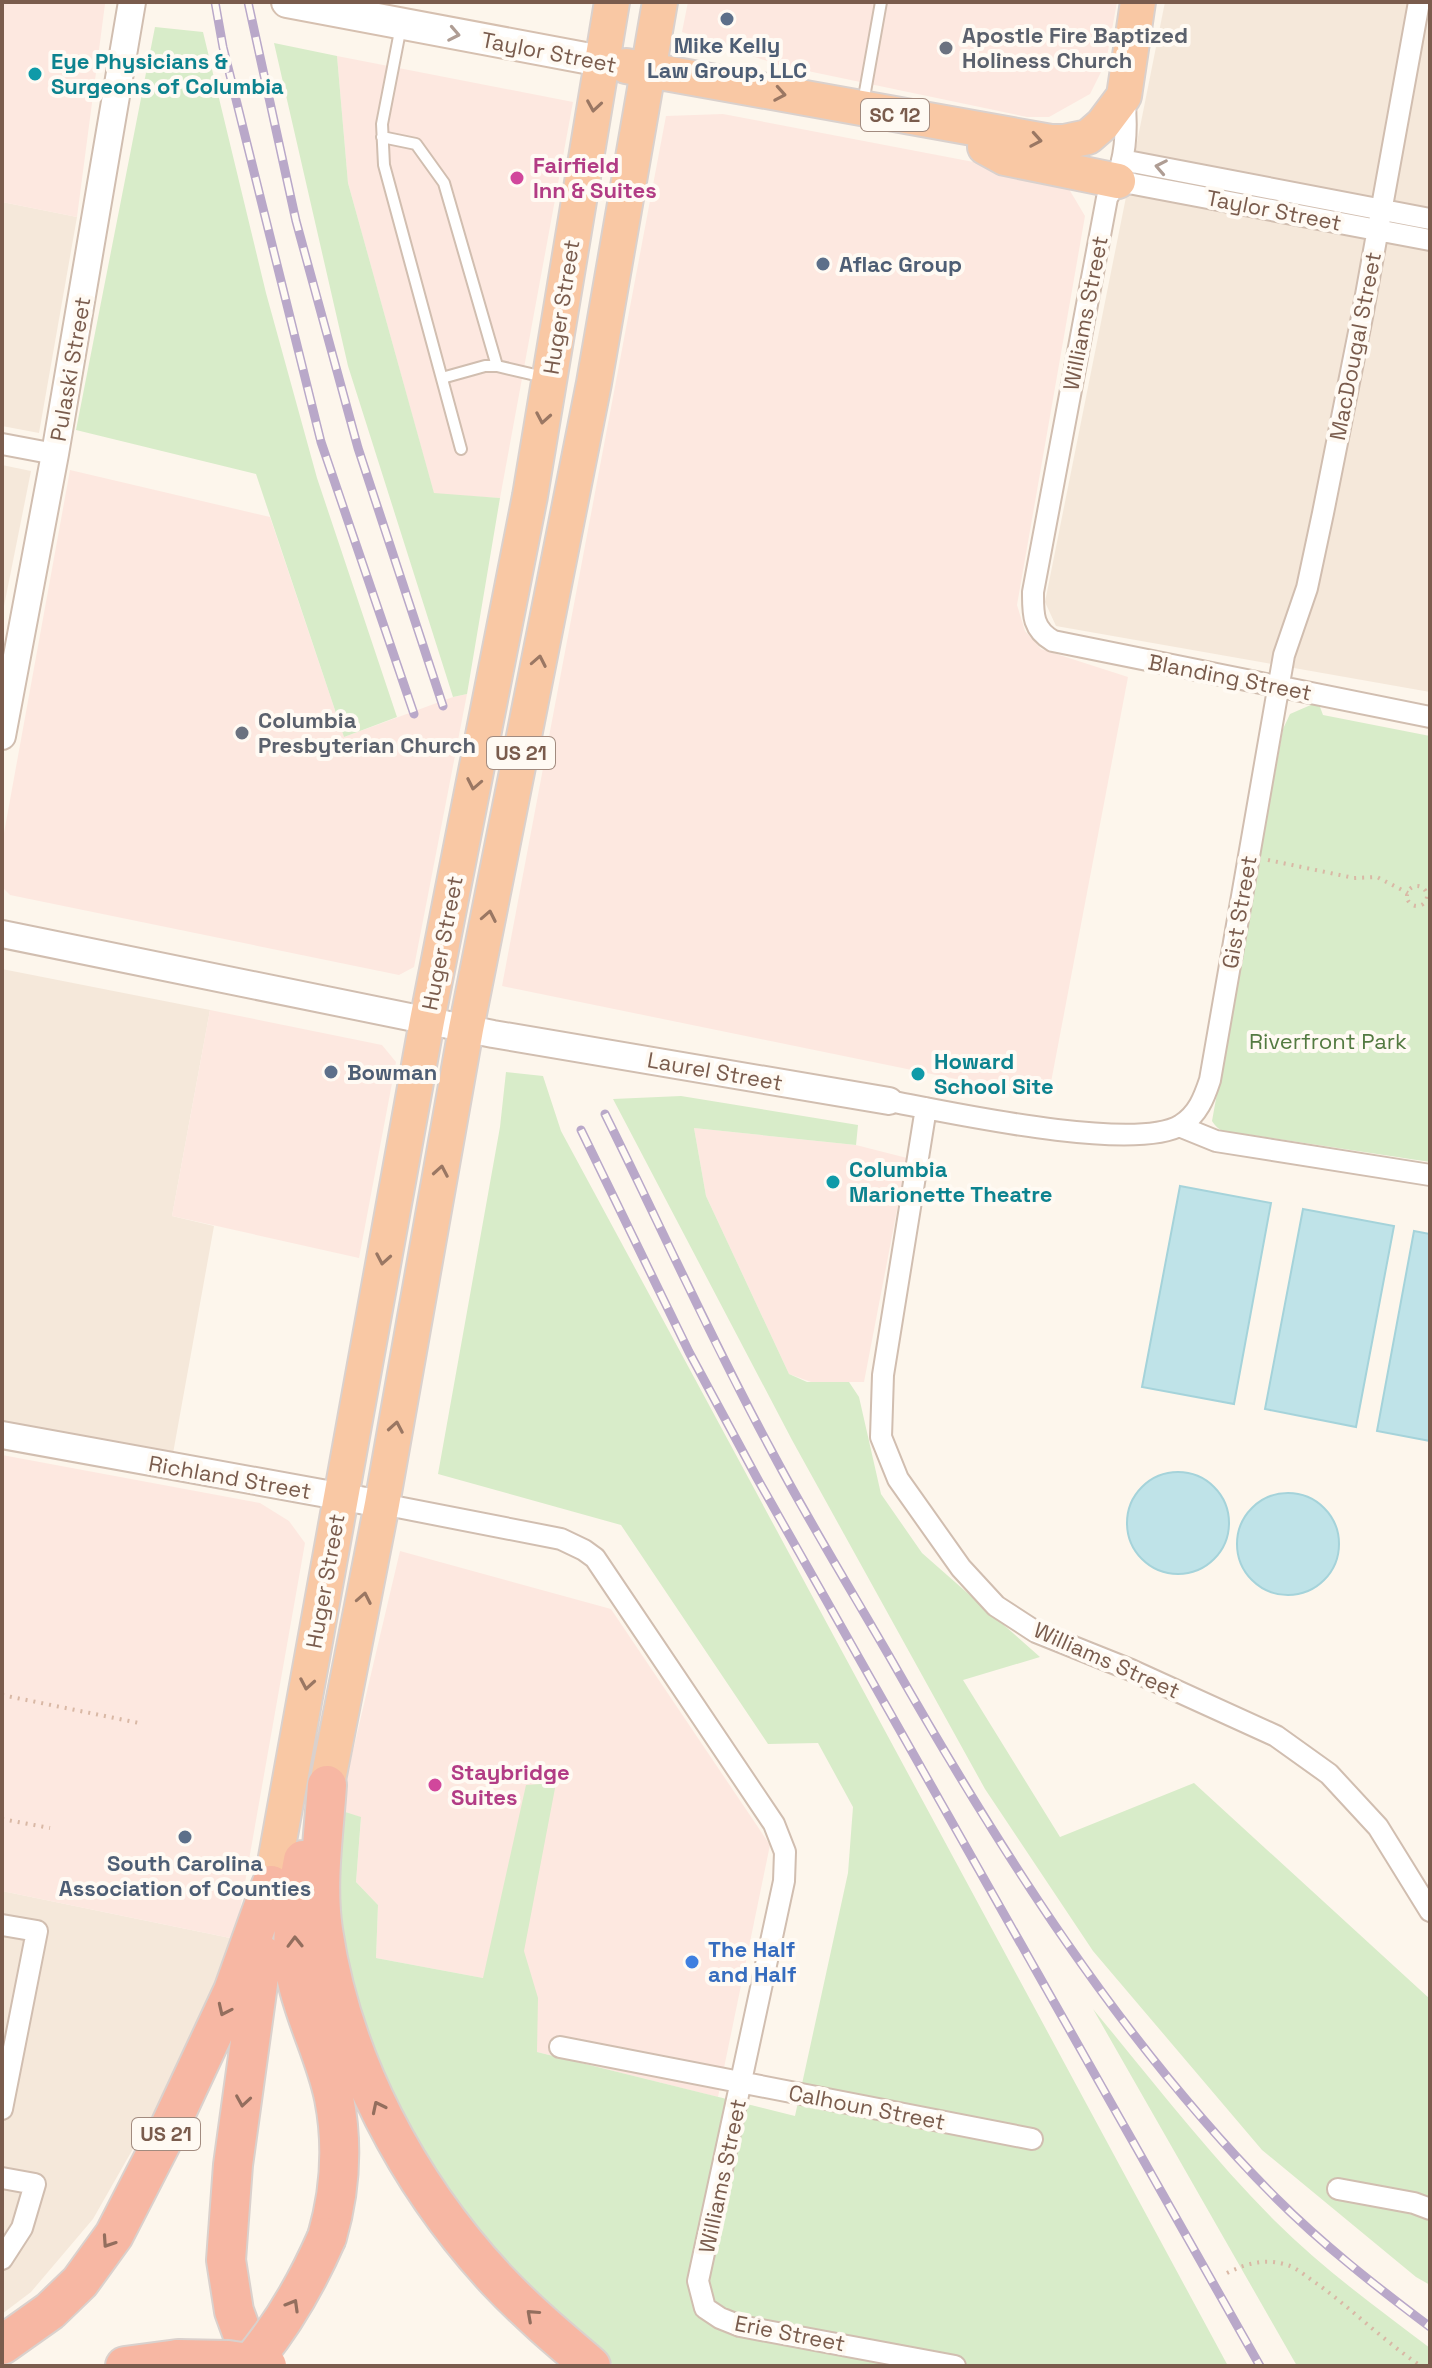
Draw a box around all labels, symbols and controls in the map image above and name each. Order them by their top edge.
marker: Mike Kelly Law Group, LLC [718,10,736,28]
place label: Apostle Fire Baptized Holiness Church [962,21,1188,74]
one-way arrow [447,24,461,41]
street label: Taylor Street [479,25,619,79]
place label: Mike Kelly Law Group, LLC [647,31,807,84]
marker: Apostle Fire Baptized Holiness Church [937,39,955,57]
place label: Eye Physicians & Surgeons of Columbia [51,47,284,100]
marker: Eye Physicians & Surgeons of Columbia [26,65,44,83]
one-way arrow [774,85,787,102]
one-way arrow [586,99,603,113]
road number: SC 12 [861,99,929,131]
one-way arrow [1029,130,1043,147]
place label: Fairfield Inn & Suites [533,151,657,204]
one-way arrow [1154,160,1168,177]
marker: Fairfield Inn & Suites [508,169,526,187]
street label: Taylor Street [1204,183,1344,237]
street label: Williams Street [1056,233,1114,393]
street label: Huger Street [537,238,585,376]
street label: MacDougal Street [1323,249,1387,443]
place label: Aflac Group [839,250,962,278]
marker: Aflac Group [814,255,832,273]
street label: Pulaski Street [44,295,96,443]
one-way arrow [535,411,552,425]
street label: Blanding Street [1146,647,1314,707]
one-way arrow [530,654,547,668]
place label: Columbia Presbyterian Church [258,706,476,759]
marker: Columbia Presbyterian Church [233,724,251,742]
road number: US 21 [487,737,555,769]
one-way arrow [466,777,483,790]
street label: Gist Street [1215,853,1263,971]
street label: Huger Street [415,873,469,1013]
one-way arrow [479,909,496,922]
park label: Riverfront Park [1249,1027,1407,1055]
street label: Laurel Street [645,1045,785,1097]
place label: Howard School Site [934,1047,1054,1100]
place label: Bowman [347,1058,437,1086]
marker: Bowman [322,1063,340,1081]
marker: Howard School Site [909,1065,927,1083]
place label: Columbia Marionette Theatre [849,1155,1052,1208]
one-way arrow [432,1164,449,1178]
marker: Columbia Marionette Theatre [824,1173,842,1191]
one-way arrow [376,1252,393,1266]
one-way arrow [386,1420,403,1434]
street label: Richland Street [147,1449,313,1505]
street label: Huger Street [299,1511,351,1651]
one-way arrow [355,1592,372,1605]
street label: Williams Street [1030,1615,1184,1705]
one-way arrow [299,1677,316,1691]
place label: Staybridge Suites [451,1758,570,1811]
marker: Staybridge Suites [426,1776,444,1794]
marker: South Carolina Association of Counties [176,1828,194,1846]
place label: South Carolina Association of Counties [59,1849,311,1902]
one-way arrow [286,1935,303,1948]
place label: The Half and Half [708,1935,796,1988]
marker: The Half and Half [683,1953,701,1971]
one-way arrow [218,2002,234,2017]
street label: Calhoun Street [786,2078,948,2136]
one-way arrow [235,2094,252,2108]
street label: Williams Street [692,2096,752,2256]
one-way arrow [372,2101,388,2116]
road number: US 21 [132,2118,200,2150]
one-way arrow [103,2234,118,2248]
one-way arrow [283,2299,299,2314]
street label: Erie Street [732,2309,848,2357]
one-way arrow [527,2311,542,2325]

